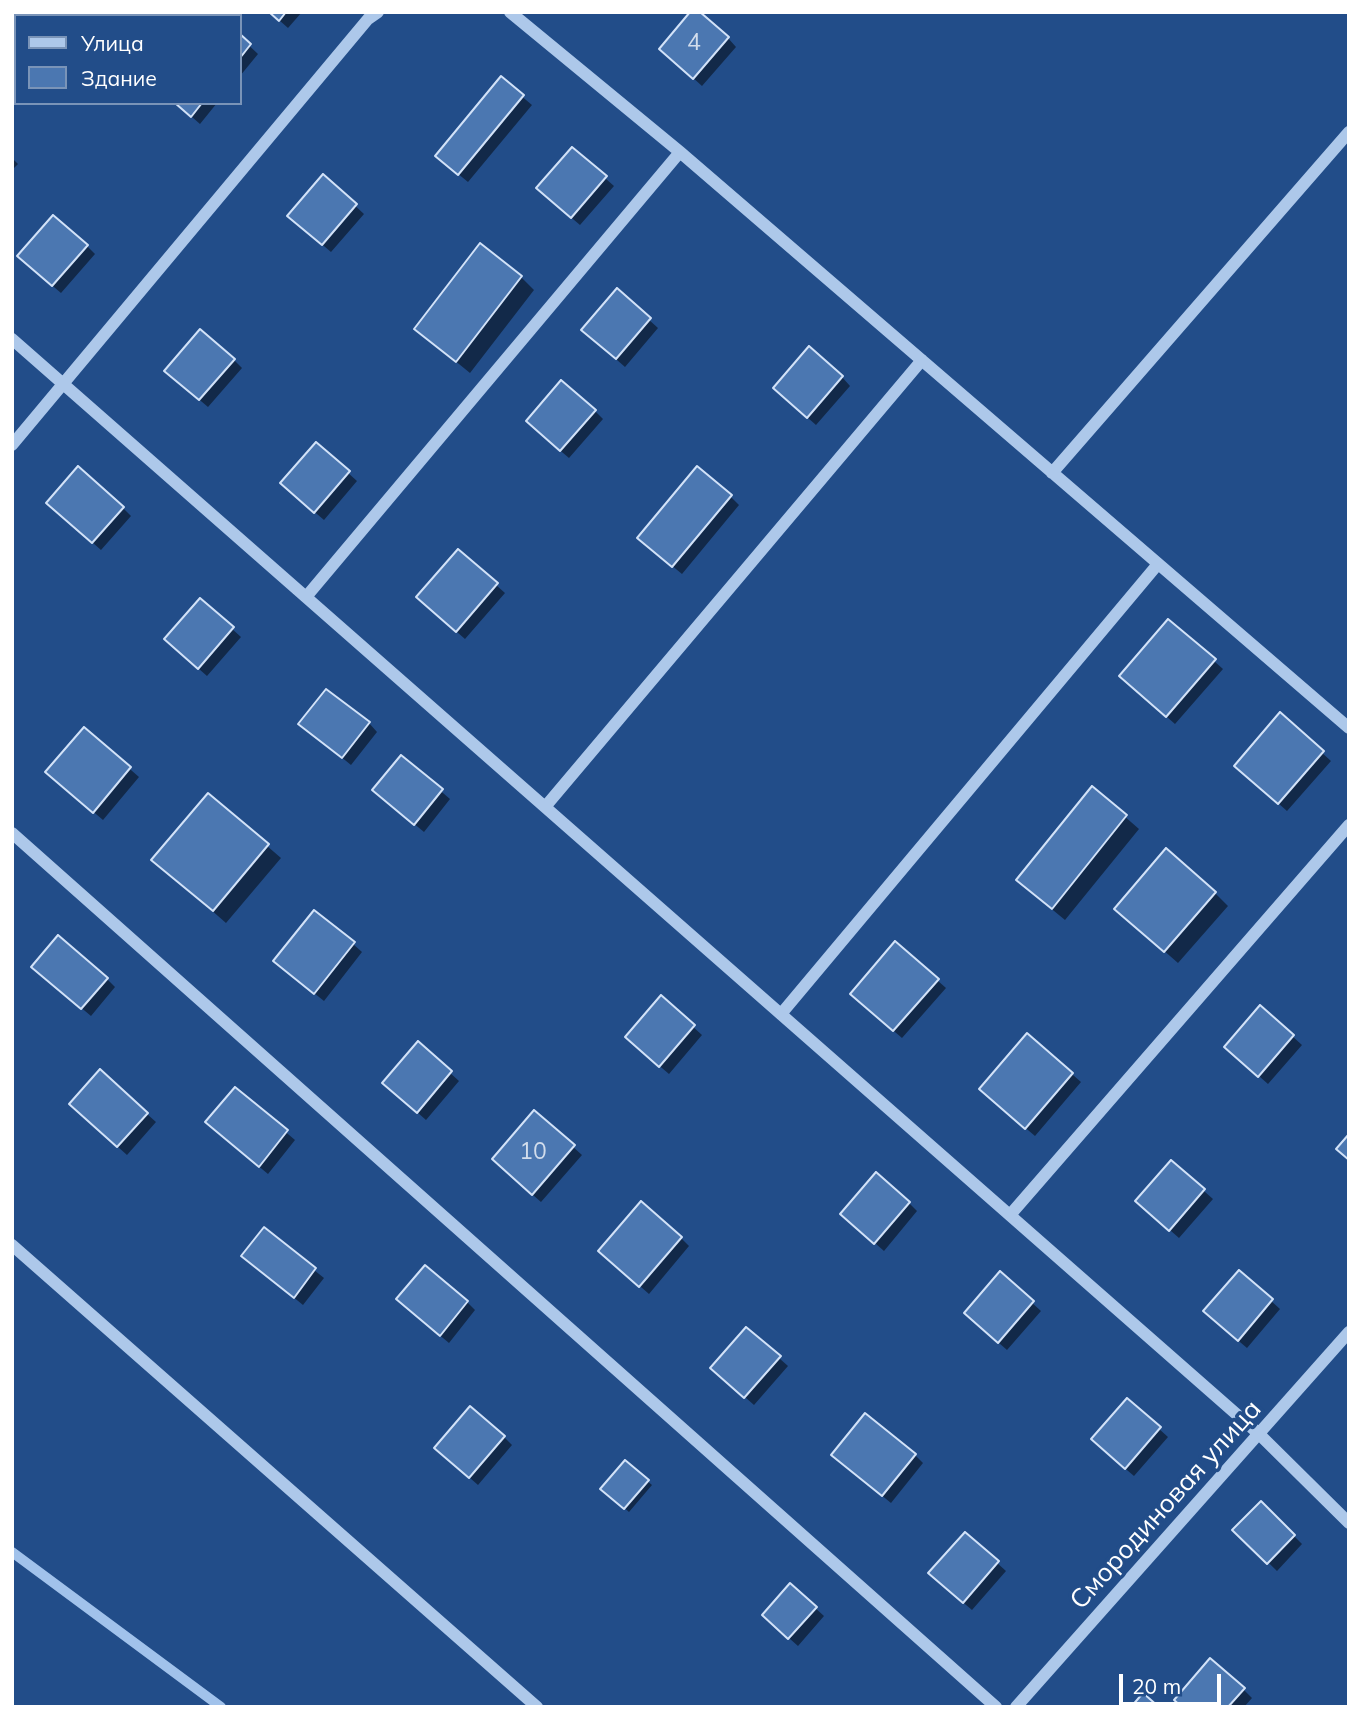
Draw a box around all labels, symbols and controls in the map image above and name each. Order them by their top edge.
legend [14,14,242,105]
house number: 4 [687,29,701,57]
text: Улица [81,30,144,56]
text: Здание [81,65,157,91]
house number: 10 [519,1138,547,1166]
street label: Смородиновая улица [1064,1394,1268,1616]
scale bar [1123,1660,1224,1704]
text: 20 m [1132,1673,1181,1699]

